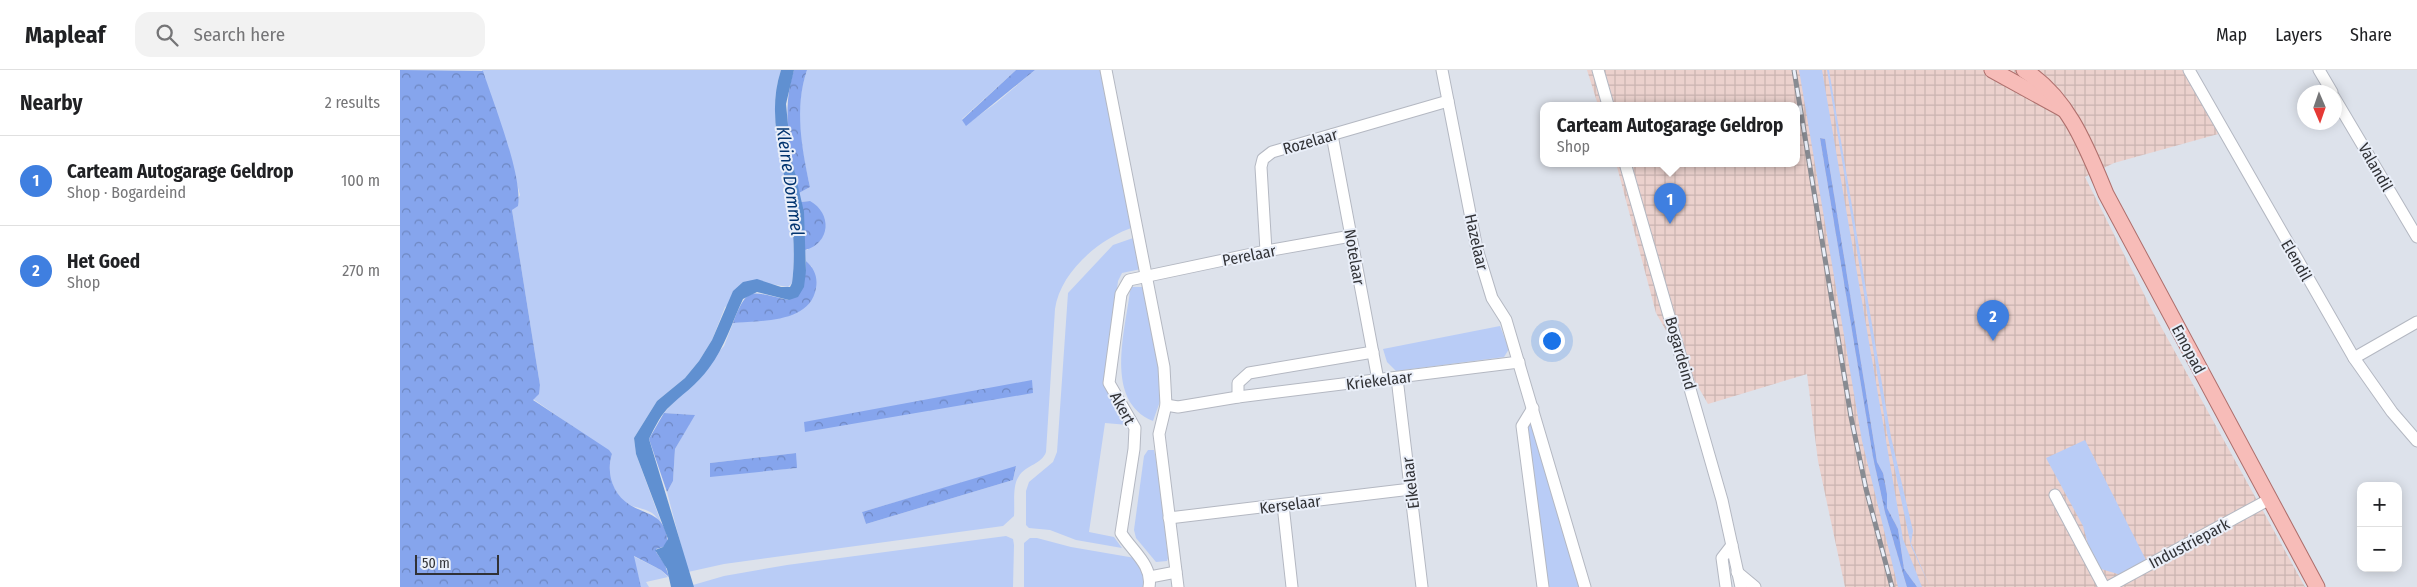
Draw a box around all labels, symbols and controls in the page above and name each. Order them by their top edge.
search box [135,12,485,57]
text: Mapleaf [25,21,105,49]
icon: search [153,21,181,49]
text: Search here [193,23,285,46]
text: Map [2216,24,2247,46]
text: Layers [2275,24,2322,46]
text: Share [2350,24,2392,46]
north arrow [2297,85,2342,130]
text: Nearby [20,90,82,116]
text: 2 results [325,93,380,112]
popup [1540,102,1800,167]
text: Carteam Autogarage Geldrop [1557,114,1783,137]
street label: Rozelaar [1280,124,1340,158]
water label: Kleine Dommel [771,125,809,237]
text: Shop [1557,137,1590,156]
street label: Valandil [2354,140,2397,195]
text: Carteam Autogarage Geldrop [67,160,293,183]
text: 1 [33,171,39,190]
text: 100 m [341,171,380,190]
text: Shop · Bogardeind [67,183,186,202]
pin: 1 [1654,183,1686,224]
street label: Hazelaar [1461,212,1492,272]
street label: Notelaar [1340,228,1369,287]
street label: Elendil [2277,236,2316,284]
street label: Perelaar [1221,241,1278,270]
text: Het Goed [67,250,140,273]
text: 2 [32,261,40,280]
text: 270 m [342,261,380,280]
text: Shop [67,273,100,292]
pin: 2 [1977,300,2009,341]
street label: Bogardeind [1661,315,1700,392]
street label: Emopad [2168,321,2209,377]
your location [1539,328,1565,354]
street label: Kriekelaar [1345,367,1414,394]
street label: Akert [1106,389,1140,429]
street label: Eikelaar [1398,456,1423,510]
map controls [2357,482,2402,572]
button: + [2357,482,2402,527]
street label: Kerselaar [1258,491,1322,518]
street label: Industriepark [2146,514,2233,573]
button: − [2357,527,2402,572]
scale bar [415,552,499,575]
text: 50 m [422,555,450,572]

